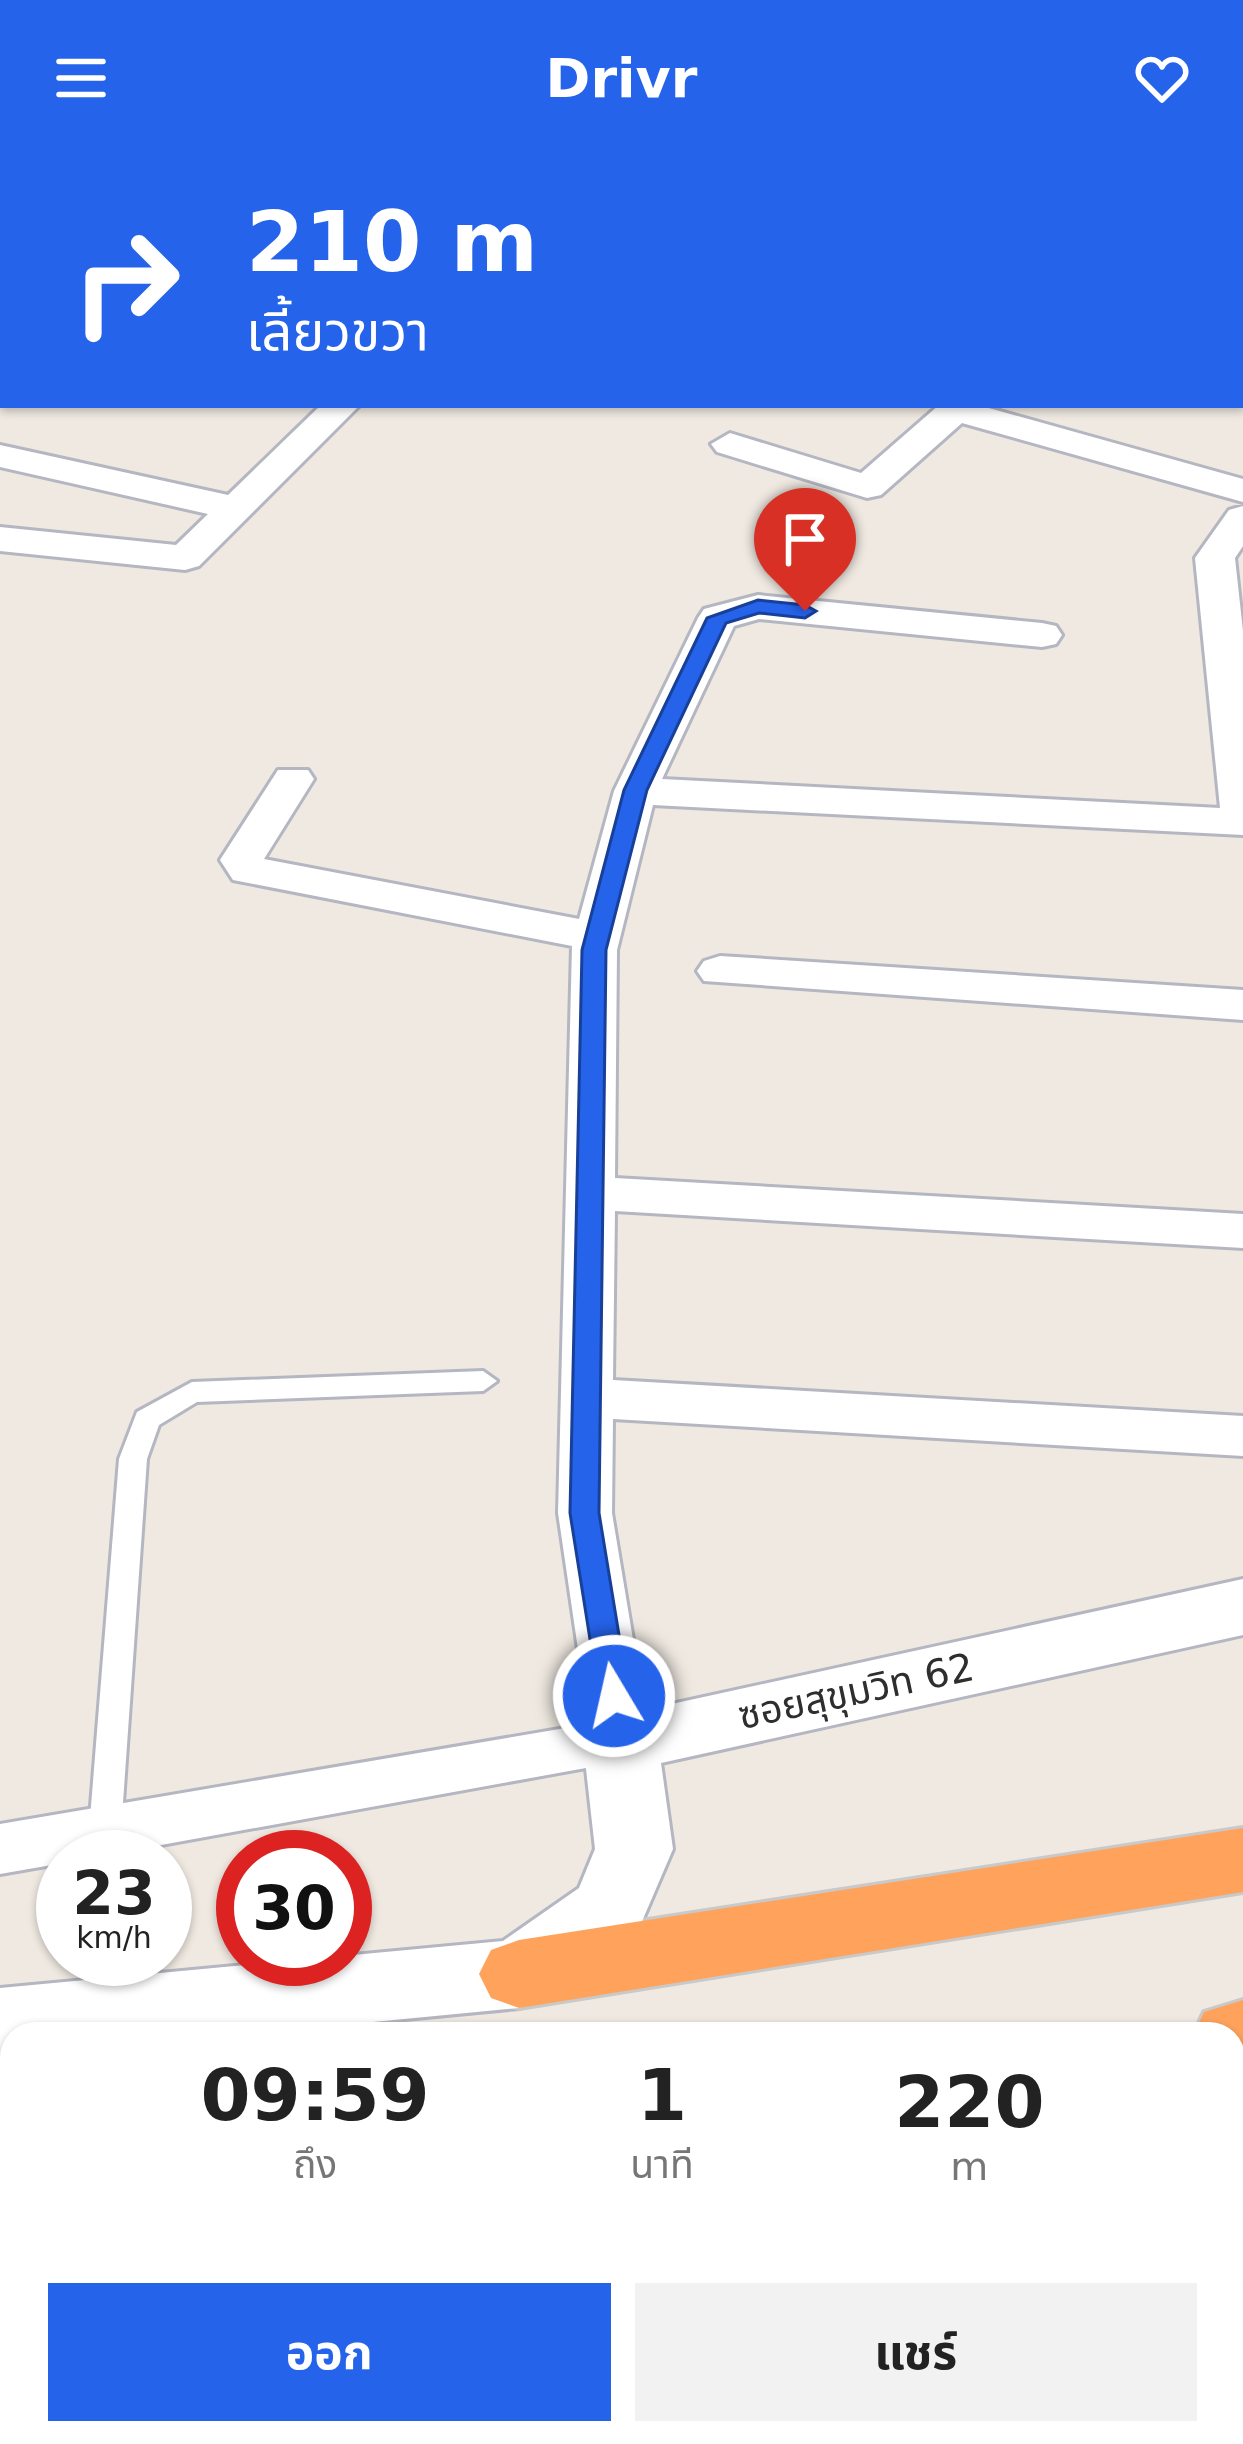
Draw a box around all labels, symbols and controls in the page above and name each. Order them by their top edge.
icon: menu [48,45,114,111]
icon: heart [1129,45,1195,111]
text: Drivr [546,47,697,110]
text: 210 m [246,193,538,291]
icon: right [48,204,204,360]
text: เลี้ยวขวา [246,300,429,363]
pin [754,488,856,611]
icon: arrive [772,506,838,572]
position arrow [551,1633,677,1759]
street label: ซอยสุขุมวิท 62 [734,1644,978,1739]
speed limit sign: 30 [216,1830,372,1986]
text: 23 [72,1858,156,1928]
text: km/h [76,1920,152,1955]
text: 09:59 [201,2053,430,2137]
text: 1 [637,2053,687,2137]
text: 220 [894,2060,1044,2144]
text: ถึง [293,2142,337,2187]
text: นาที [630,2142,694,2187]
text: m [950,2144,988,2189]
button: ออก [48,2283,611,2421]
button: แชร์ [635,2283,1197,2421]

